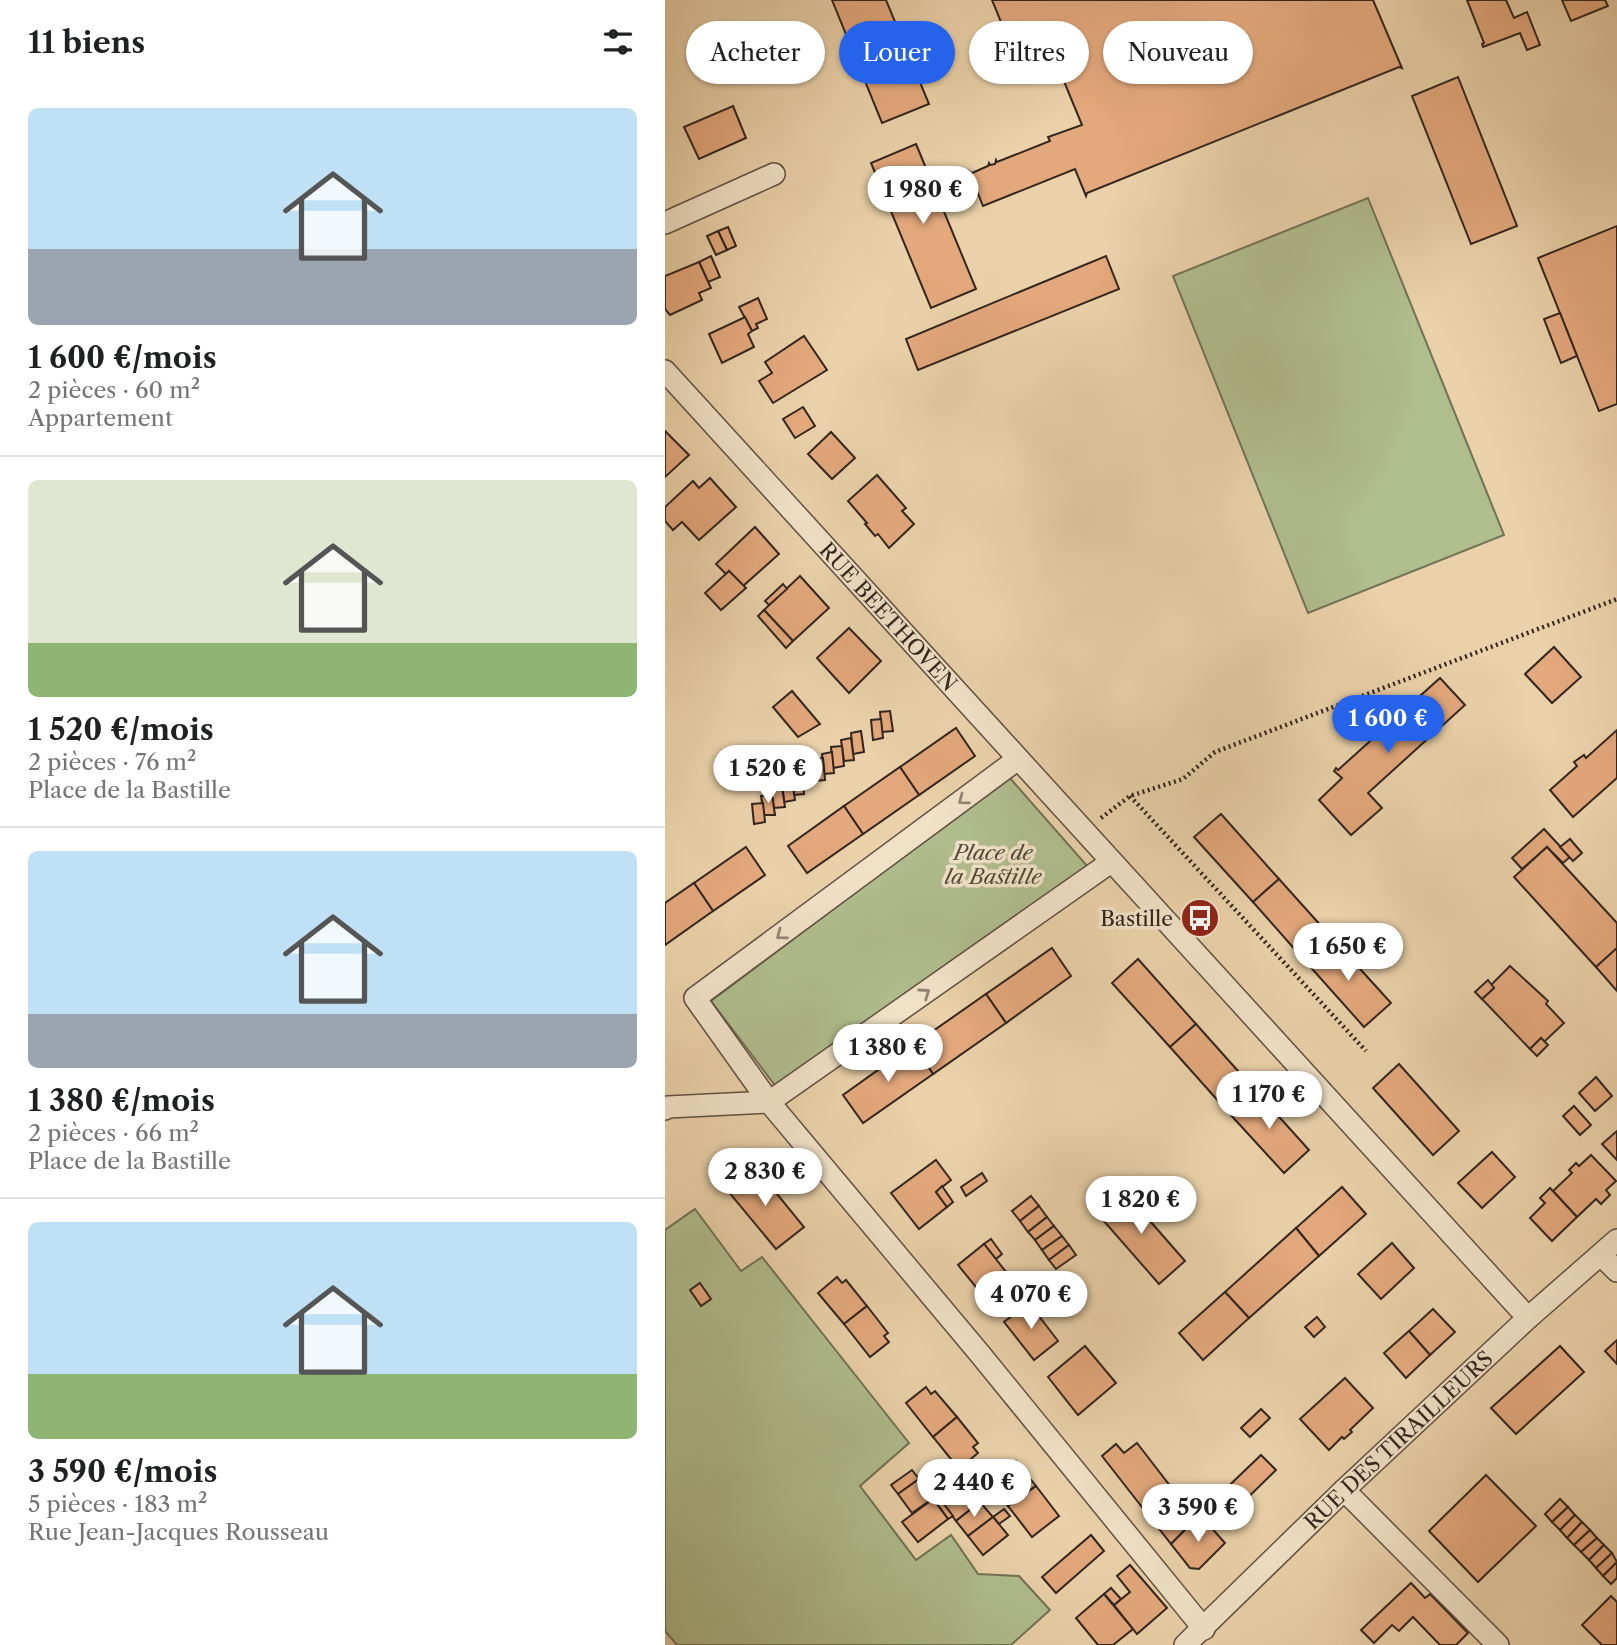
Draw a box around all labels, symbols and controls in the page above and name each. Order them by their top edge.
chip: Acheter [686,21,825,84]
chip: Louer [839,21,955,84]
chip: Filtres [969,21,1089,84]
chip: Nouveau [1103,21,1253,84]
icon: filters [599,23,637,61]
text: 11 biens [28,24,145,61]
icon: home [270,153,396,279]
pin: 1 980 € [858,166,988,226]
text: 1 980 € [883,175,963,203]
text: 1 600 €/mois [28,339,217,376]
text: 2 pièces · 60 m² [28,376,200,404]
text: Appartement [28,404,173,432]
icon: home [270,525,396,651]
street label: RUE BEETHOVEN [815,537,963,696]
pin: 1 600 € [1323,696,1453,755]
text: 1 600 € [1348,704,1428,732]
text: 1 520 €/mois [28,711,214,748]
pin: 1 520 € [703,746,833,805]
text: 2 pièces · 76 m² [28,748,196,776]
text: 1 520 € [729,754,807,782]
text: Place de la Bastille [28,776,231,804]
one-way arrow [958,791,971,804]
park label: Place de la Bastille [945,840,1042,889]
icon: home [270,896,396,1022]
bus stop icon: Bastille [1179,897,1221,939]
place label: Bastille [1100,906,1173,931]
pin: 1 650 € [1283,923,1413,983]
one-way arrow [776,927,788,940]
text: 1 650 € [1309,932,1387,960]
one-way arrow [917,989,930,1001]
pin: 1 380 € [823,1024,953,1084]
text: 1 380 € [849,1033,927,1061]
pin: 1 170 € [1204,1072,1334,1131]
text: 1 170 € [1232,1080,1306,1108]
text: 1 380 €/mois [28,1082,215,1119]
text: 2 pièces · 66 m² [28,1119,199,1147]
text: Place de la Bastille [28,1147,231,1175]
pin: 2 830 € [700,1148,830,1208]
text: 2 830 € [724,1157,806,1185]
pin: 1 820 € [1076,1176,1206,1236]
text: 1 820 € [1102,1185,1180,1213]
icon: home [270,1267,396,1393]
pin: 4 070 € [966,1272,1096,1331]
text: 4 070 € [990,1280,1072,1308]
street label: RUE DES TIRAILLEURS [1299,1345,1498,1534]
text: 3 590 €/mois [28,1453,217,1490]
pin: 2 440 € [909,1460,1039,1519]
text: 2 440 € [933,1468,1015,1496]
pin: 3 590 € [1133,1484,1263,1544]
text: 5 pièces · 183 m² [28,1490,207,1518]
text: 3 590 € [1158,1493,1238,1521]
text: Rue Jean-Jacques Rousseau [28,1518,329,1546]

